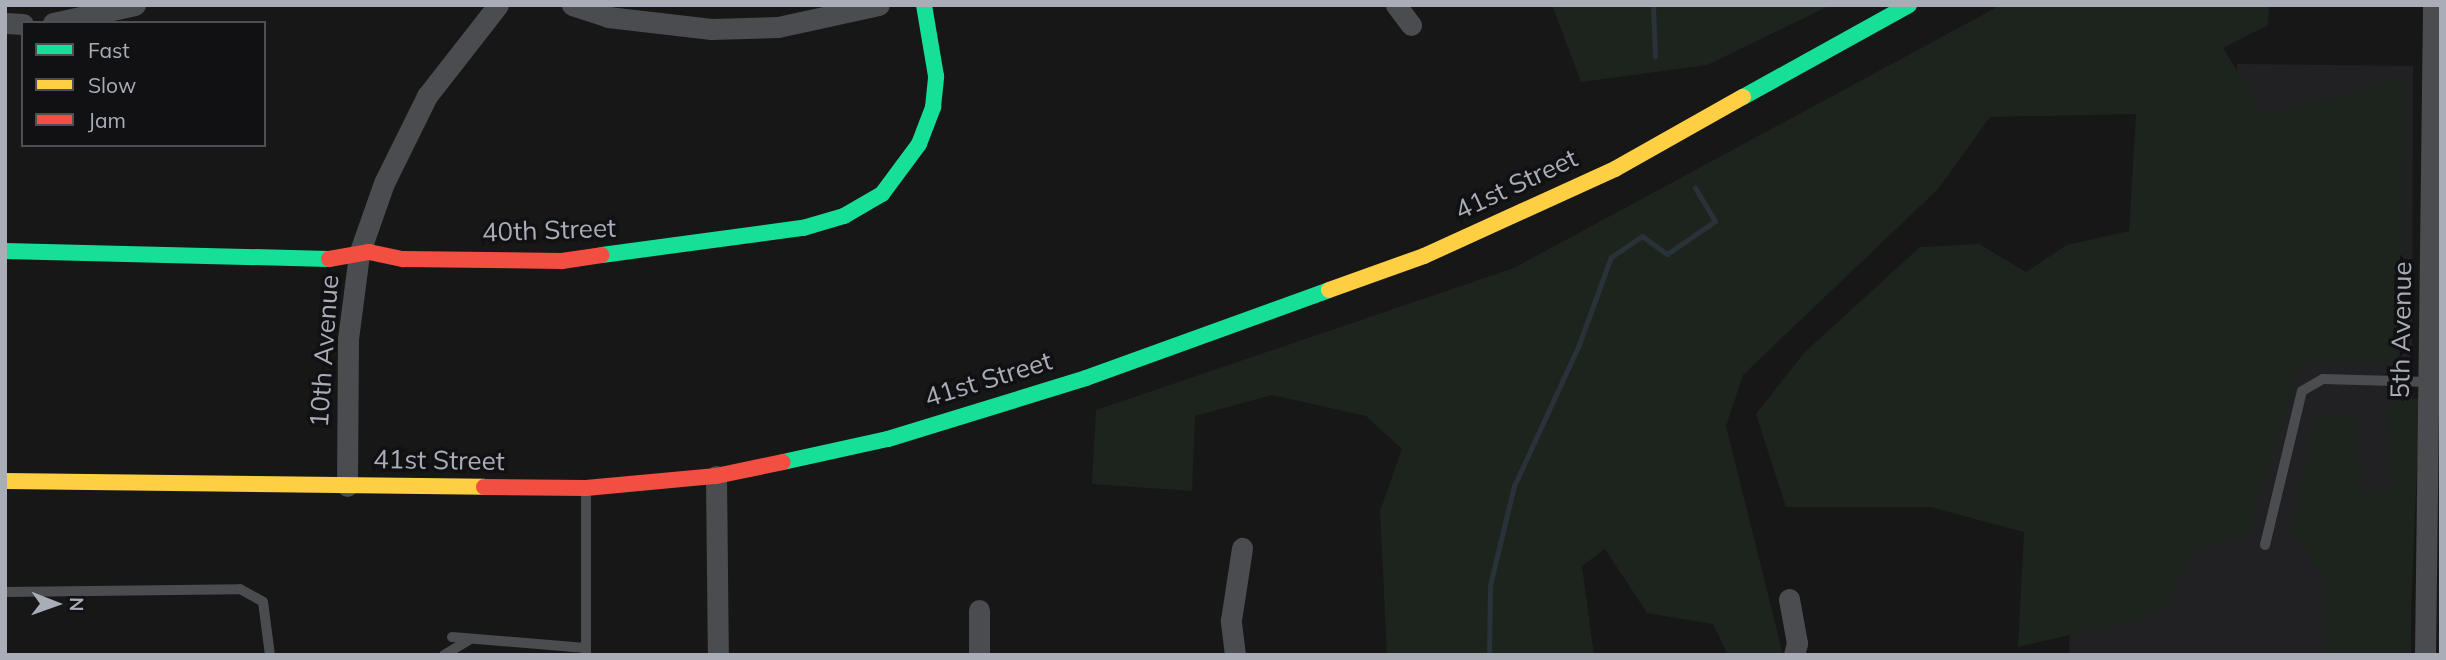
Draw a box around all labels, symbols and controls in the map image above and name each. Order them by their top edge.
legend [21,21,266,147]
text: Fast [88,37,130,63]
text: Slow [88,72,136,98]
text: Jam [88,107,126,133]
street label: 41st Street [1450,142,1582,226]
street label: 40th Street [481,212,617,248]
street label: 5th Avenue [2384,261,2418,399]
street label: 10th Avenue [303,274,345,428]
street label: 41st Street [920,345,1056,413]
street label: 41st Street [373,443,505,477]
north arrow [21,569,91,639]
text: N [65,597,89,612]

